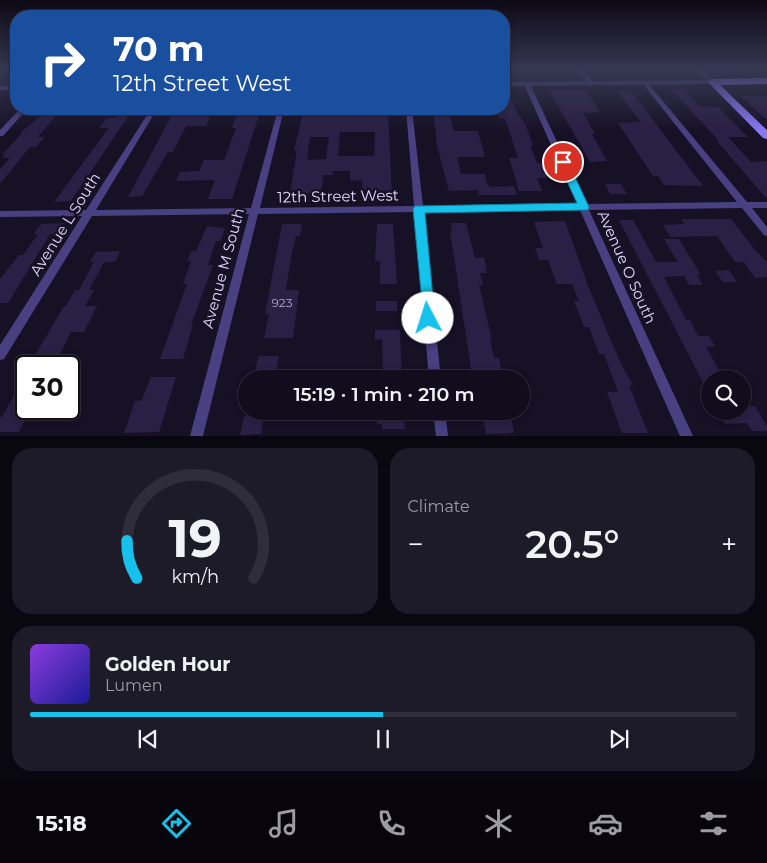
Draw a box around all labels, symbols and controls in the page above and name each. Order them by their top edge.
text: 70 m [113,27,204,70]
icon: right [30,30,95,95]
text: 12th Street West [113,70,291,97]
pin [542,141,584,183]
icon: arrive [549,148,577,176]
street label: Avenue L South [26,169,104,279]
street label: 12th Street West [277,185,399,207]
street label: Avenue M South [198,206,248,330]
street label: Avenue O South [594,207,660,327]
position arrow [401,291,453,343]
house number: 923 [272,295,293,310]
speed limit sign: 30 [15,355,80,420]
map controls [701,370,751,420]
button: search [701,370,751,420]
text: 15:19 · 1 min · 210 m [293,383,475,406]
text: Climate [408,497,470,516]
text: 19 [168,507,222,570]
text: 20.5° [525,521,619,568]
text: − [408,527,424,561]
text: + [721,527,737,561]
text: km/h [171,566,219,587]
text: Golden Hour [105,653,231,676]
text: Lumen [105,676,163,695]
icon: previous [134,725,162,753]
icon: pause [369,725,397,753]
icon: next [605,725,633,753]
icon: directions [159,806,194,841]
icon: music [266,806,301,841]
icon: phone [374,806,409,841]
icon: climate [481,806,516,841]
icon: car [588,806,623,841]
icon: filters [696,806,731,841]
text: 15:18 [36,810,87,837]

